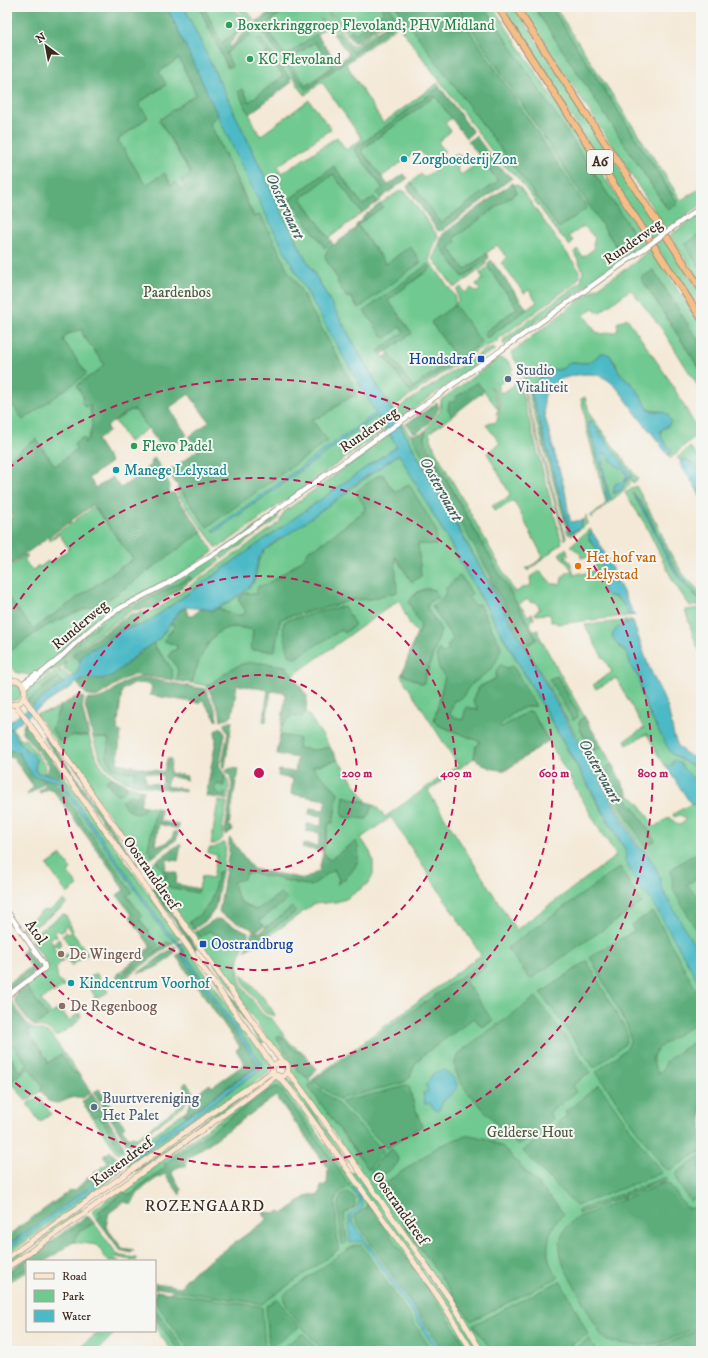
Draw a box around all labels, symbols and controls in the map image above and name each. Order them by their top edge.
place label: Boxerkringgroep Flevoland; PHV Midland [237,16,495,35]
marker: Boxerkringgroep Flevoland; PHV Midland [224,20,234,30]
north arrow [26,26,66,66]
text: N [34,30,49,47]
place label: KC Flevoland [258,50,342,69]
marker: KC Flevoland [245,54,255,64]
place label: Zorgboederij Zon [412,150,517,169]
road number: A6 [587,150,613,174]
marker: Zorgboederij Zon [399,154,409,164]
water label: Oostervaart [261,170,309,243]
street label: Runderweg [600,214,667,269]
park label: Paardenbos [143,283,211,302]
place label: Hondsdraf [409,350,475,369]
marker: Hondsdraf [476,354,486,364]
place label: Studio Vitaliteit [515,361,569,397]
marker: Studio Vitaliteit [503,374,513,384]
street label: Runderweg [336,402,403,457]
place label: Flevo Padel [142,437,213,456]
marker: Flevo Padel [129,441,139,451]
water label: Oostervaart [415,453,467,526]
place label: Manege Lelystad [124,461,227,480]
marker: Manege Lelystad [111,465,121,475]
place label: Het hof van Lelystad [586,548,657,584]
marker: Het hof van Lelystad [573,561,583,571]
street label: Runderweg [48,596,112,654]
water label: Oostervaart [574,735,626,808]
centre of rings [252,766,266,780]
text: 200 m [342,766,372,781]
text: 400 m [439,766,472,781]
text: 600 m [539,766,569,781]
text: 800 m [638,766,668,781]
street label: Oostranddreef [119,833,185,915]
street label: Atol [21,916,52,949]
place label: Oostrandbrug [211,935,294,954]
marker: Oostrandbrug [198,939,208,949]
place label: De Wingerd [69,945,142,964]
marker: De Wingerd [56,949,66,959]
place label: Kindcentrum Voorhof [79,974,212,993]
marker: Kindcentrum Voorhof [66,978,76,988]
place label: De Regenboog [70,997,158,1016]
marker: De Regenboog [57,1001,67,1011]
place label: Buurtvereniging Het Palet [102,1089,200,1125]
marker: Buurtvereniging Het Palet [89,1102,99,1112]
park label: Gelderse Hout [487,1123,574,1142]
street label: Kustendreef [87,1132,158,1191]
street label: Oostranddreef [368,1168,434,1250]
district label: ROZENGAARD [145,1196,265,1216]
legend [26,1260,156,1332]
text: Road [62,1269,87,1284]
text: Park [62,1289,84,1304]
text: Water [61,1309,91,1324]

